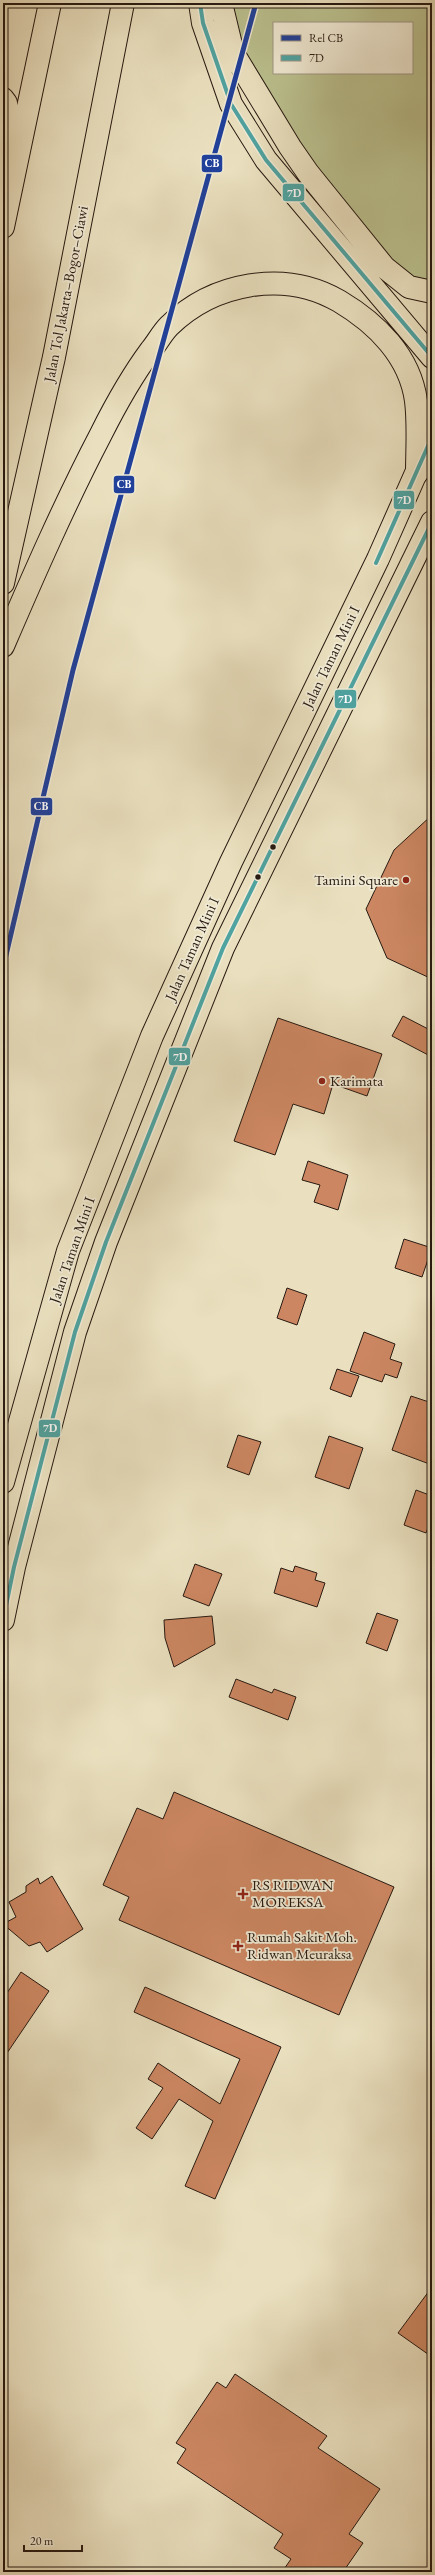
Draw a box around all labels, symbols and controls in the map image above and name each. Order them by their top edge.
legend [273,22,413,74]
text: Rel CB [309,30,343,46]
text: 7D [309,50,324,66]
line badge: CB [201,154,223,173]
text: CB [205,156,219,170]
line badge: 7D [282,183,305,202]
text: 7D [287,186,302,200]
street label: Jalan Tol Jakarta–Bogor–Ciawi [39,204,92,386]
line badge: CB [113,475,135,494]
text: CB [117,477,131,491]
line badge: 7D [393,490,415,510]
text: 7D [397,493,412,507]
street label: Jalan Taman Mini I [297,603,364,713]
line badge: 7D [334,689,357,709]
text: 7D [338,692,353,706]
line badge: CB [30,797,53,816]
text: CB [34,799,48,813]
unlabelled marker [268,842,278,852]
place label: Tamini Square [314,870,398,889]
unlabelled marker [253,872,263,882]
marker: Tamini Square [401,875,411,885]
street label: Jalan Taman Mini I [159,894,223,1005]
line badge: 7D [168,1047,191,1066]
text: 7D [173,1050,188,1064]
place label: Karimata [330,1071,383,1090]
marker: Karimata [317,1076,327,1086]
street label: Jalan Taman Mini I [44,1194,99,1308]
line badge: 7D [38,1419,61,1438]
text: 7D [43,1421,58,1435]
place label: RS RIDWAN MOREKSA [252,1875,333,1911]
marker: RS RIDWAN MOREKSA [237,1888,249,1900]
place label: Rumah Sakit Moh. Ridwan Meuraksa [247,1927,357,1963]
marker: Rumah Sakit Moh. Ridwan Meuraksa [232,1940,244,1952]
scale bar [24,2527,82,2553]
text: 20 m [30,2533,54,2549]

